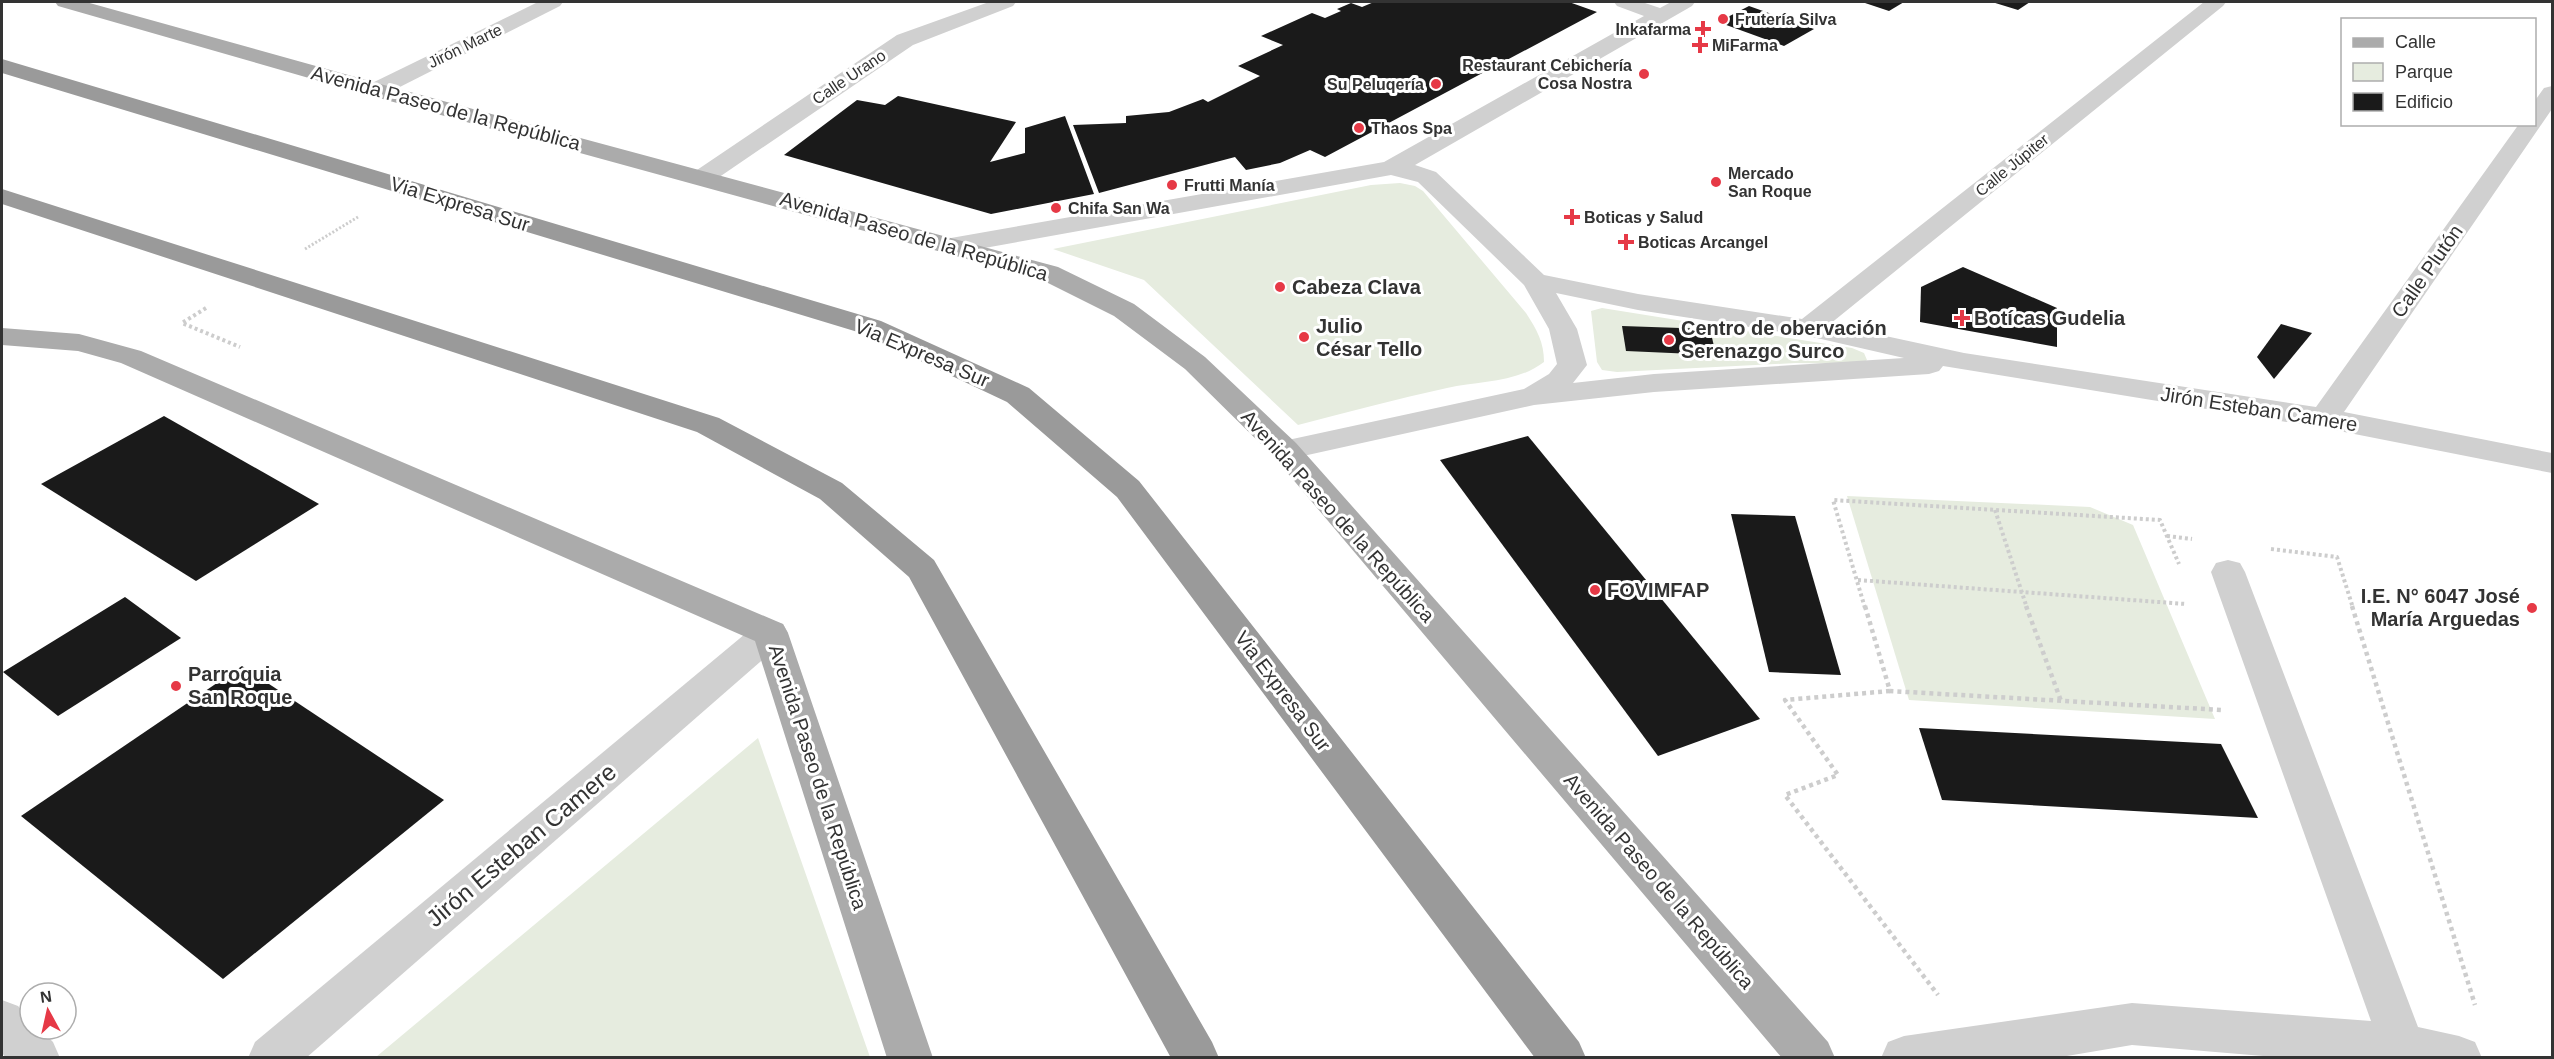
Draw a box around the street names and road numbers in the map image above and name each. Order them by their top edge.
street label: Jirón Marte [425,21,505,71]
street label: Calle Urano [809,46,889,108]
street label: Avenida Paseo de la República [309,61,584,155]
street label: Calle Júpiter [1972,130,2052,200]
street label: Via Expresa Sur [388,172,532,236]
street label: Avenida Paseo de la República [778,187,1051,285]
street label: Calle Plutón [2387,221,2467,321]
street label: Via Expresa Sur [851,315,993,391]
street label: Jirón Esteban Camere [2159,383,2359,435]
street label: Avenida Paseo de la República [1237,405,1440,627]
street label: Via Expresa Sur [1231,627,1335,755]
street label: Avenida Paseo de la República [765,642,872,913]
street label: Jirón Esteban Camere [421,758,621,932]
street label: Avenida Paseo de la República [1560,769,1759,994]

